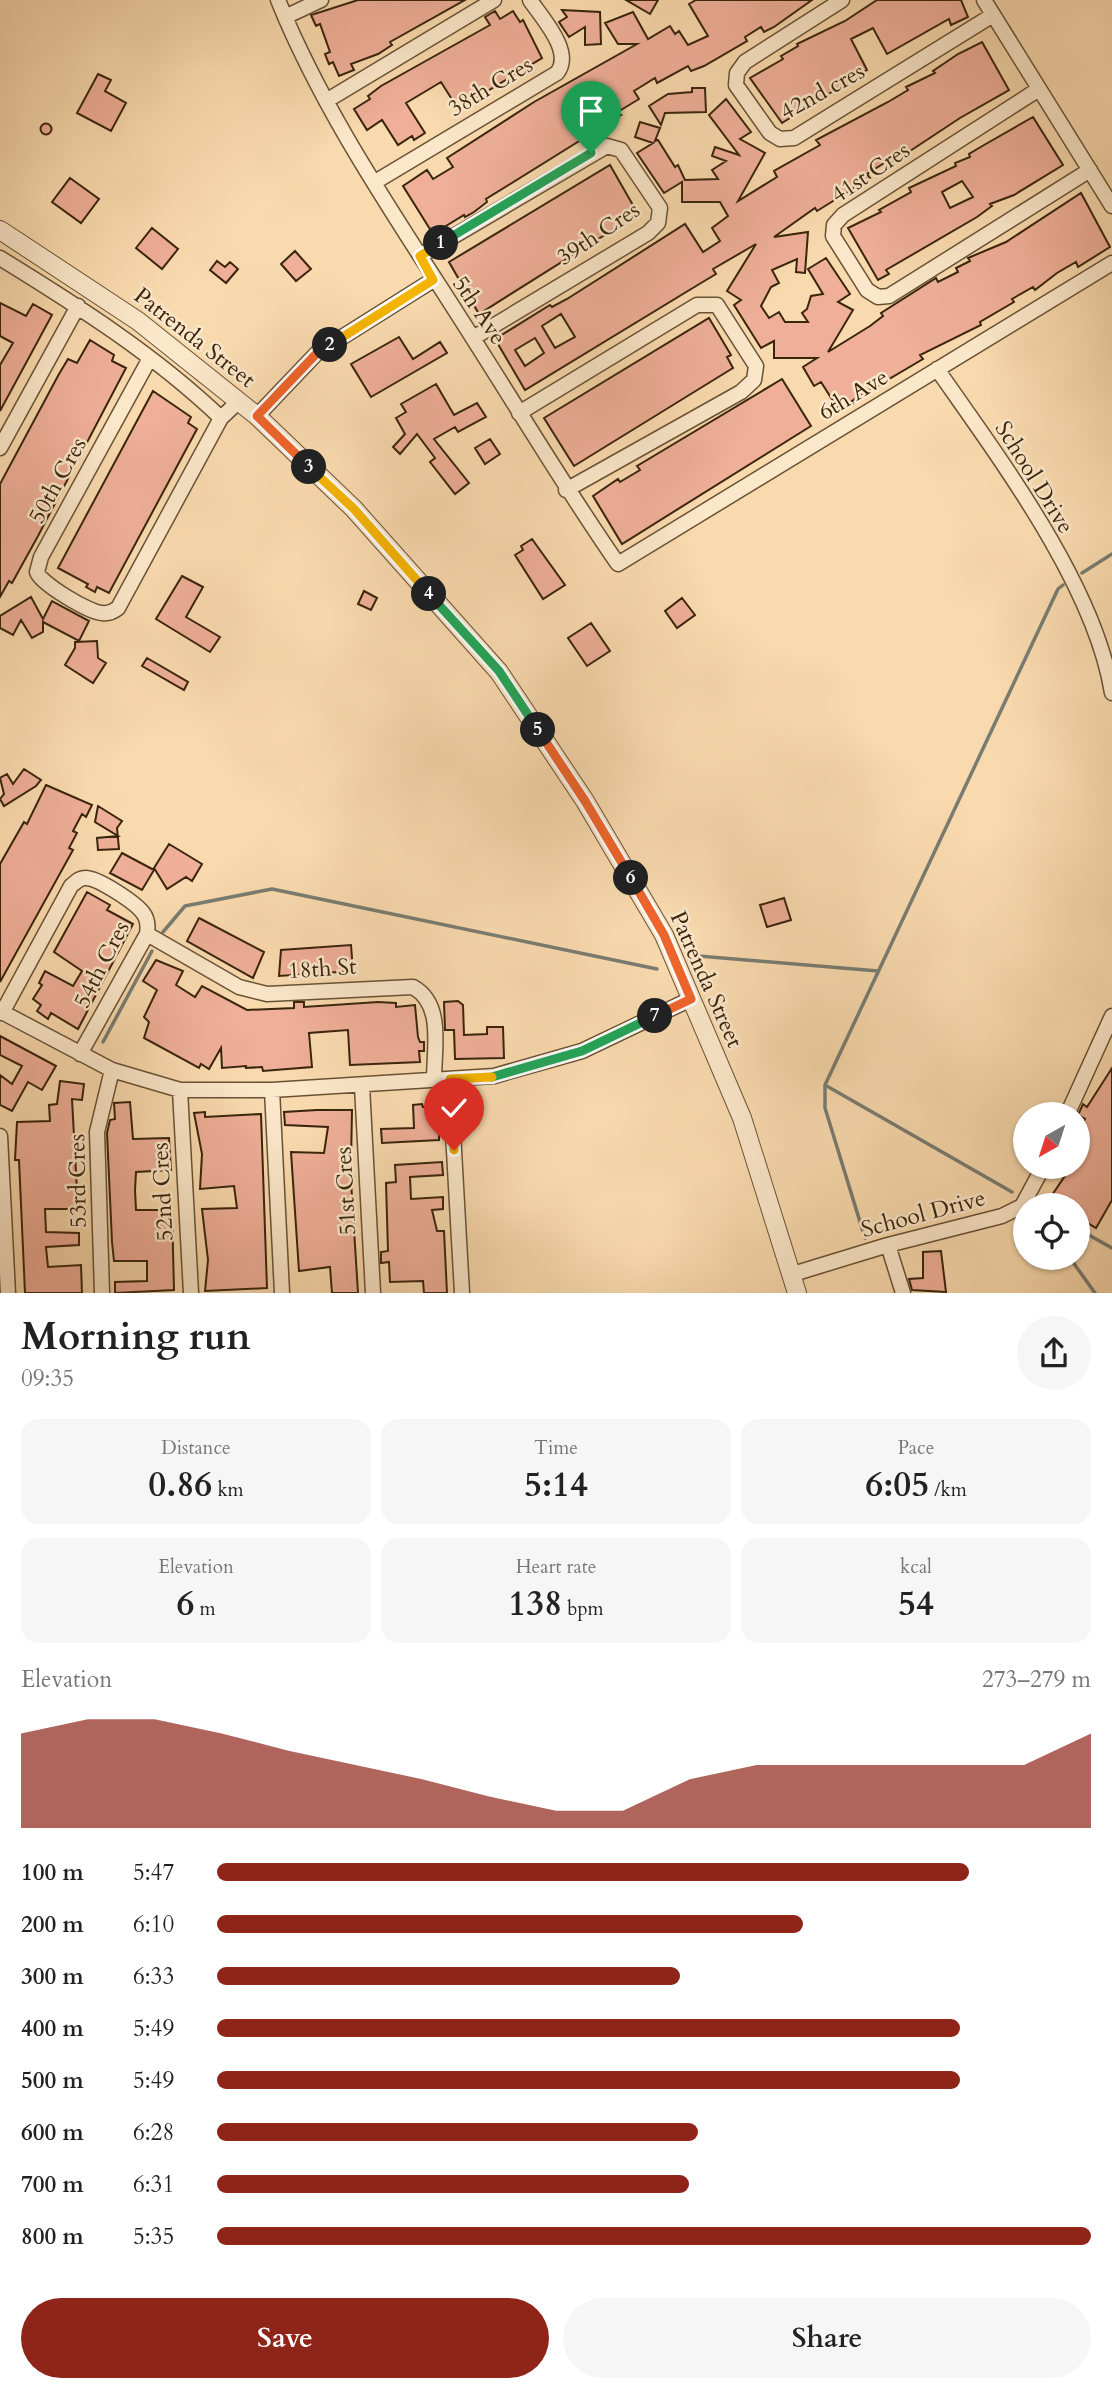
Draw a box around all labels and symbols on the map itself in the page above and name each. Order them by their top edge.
street label: 38th Cres [442,49,538,124]
street label: 42nd cres [774,56,870,127]
pin [561,81,621,153]
street label: 41st Cres [825,135,916,210]
street label: 39th Cres [551,194,646,272]
pin: 1 [424,226,458,260]
street label: 5th Ave [445,270,514,351]
street label: Patrenda Street [127,280,262,395]
pin: 2 [312,328,348,362]
street label: 6th Ave [813,361,894,427]
street label: School Drive [988,415,1081,539]
street label: 50th Cres [21,432,94,529]
pin: 3 [292,449,326,484]
pin: 4 [412,576,446,612]
pin: 5 [520,712,556,748]
pin: 6 [614,860,648,896]
street label: Patrenda Street [663,906,750,1052]
street label: 54th Cres [66,915,137,1013]
street label: 18th St [287,951,357,986]
pin: 7 [638,998,672,1034]
pin [424,1078,484,1150]
north arrow [1013,1102,1090,1180]
street label: 53rd Cres [61,1133,94,1228]
street label: 52nd Cres [144,1142,181,1242]
street label: 51st Cres [328,1146,363,1236]
street label: School Drive [858,1182,989,1245]

